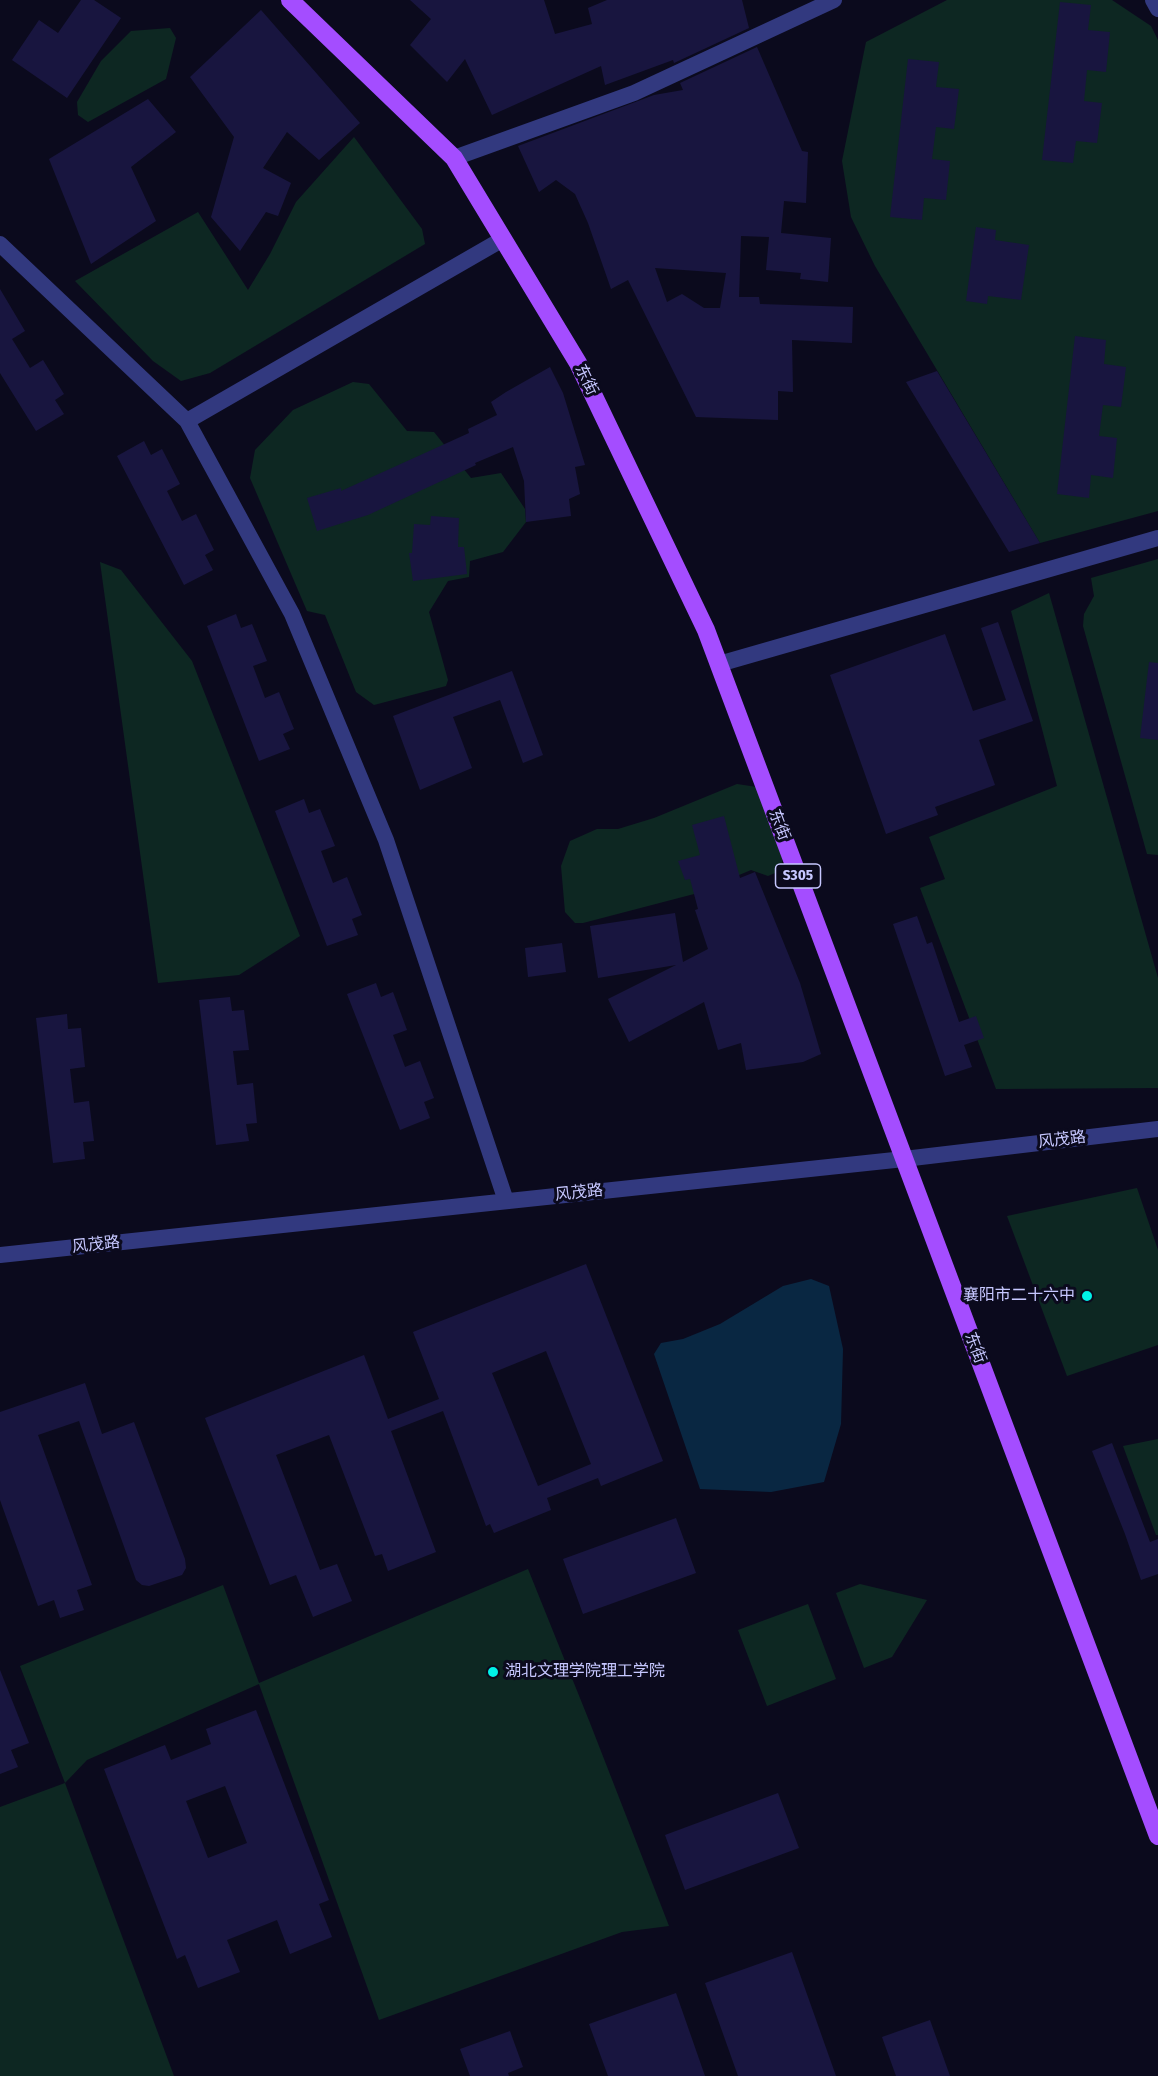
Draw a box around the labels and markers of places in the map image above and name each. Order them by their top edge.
place label: 襄阳市二十六中 [963,1286,1075,1306]
marker: 襄阳市二十六中 [1080,1289,1094,1303]
place label: 湖北文理学院理工学院 [505,1662,665,1682]
marker: 湖北文理学院理工学院 [486,1665,500,1679]

